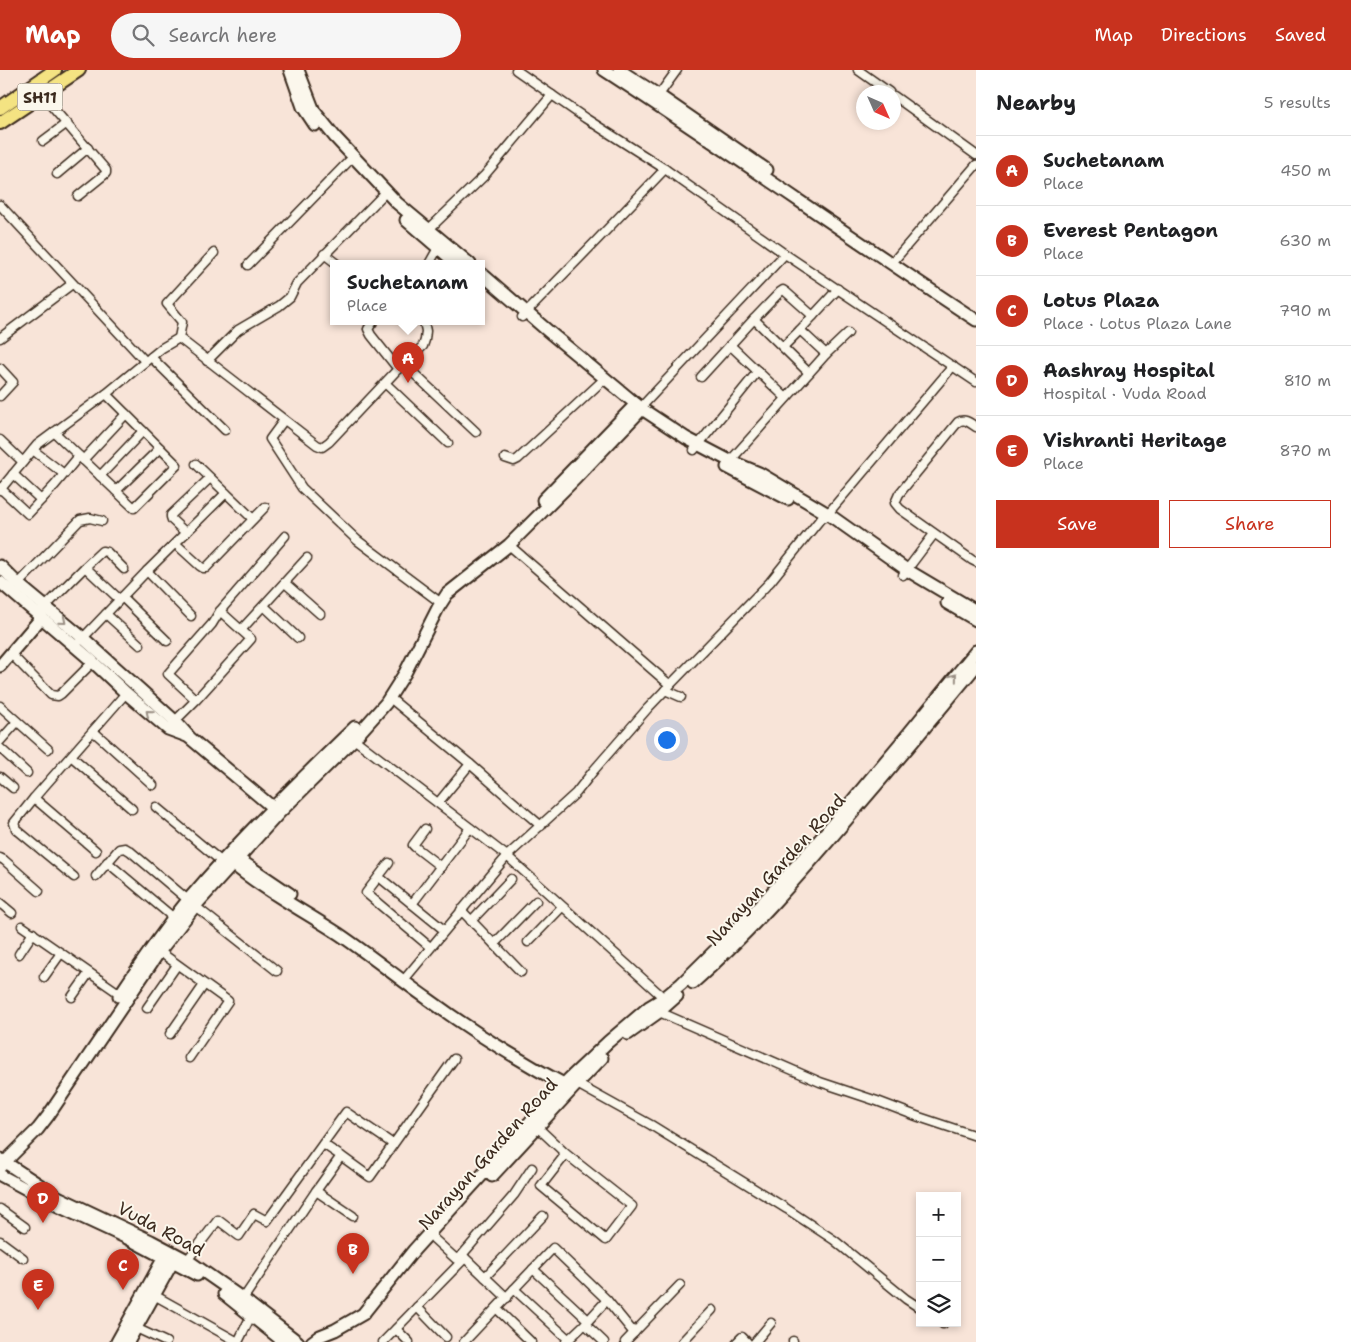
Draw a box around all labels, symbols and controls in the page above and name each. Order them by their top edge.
search box [111,13,461,58]
text: Map [25,19,81,51]
icon: search [129,21,157,49]
text: Search here [169,23,277,48]
text: Map [1095,23,1133,47]
text: Directions [1161,23,1247,47]
text: Saved [1275,23,1326,47]
road number: SH11 [18,84,62,111]
north arrow [856,85,901,130]
text: Nearby [996,89,1076,117]
text: 5 results [1264,92,1331,113]
text: Suchetanam [1043,148,1164,173]
text: A [1006,160,1018,181]
text: 450 m [1280,160,1331,181]
text: Place [1043,173,1084,194]
text: Everest Pentagon [1043,218,1218,243]
text: B [1007,230,1017,251]
text: 630 m [1279,230,1331,251]
text: Place [1043,243,1084,264]
popup [330,260,485,325]
text: Suchetanam [347,270,468,295]
text: Lotus Plaza [1043,288,1159,313]
text: Place [347,295,388,316]
text: C [1007,300,1017,321]
text: 790 m [1279,300,1331,321]
text: Place · Lotus Plaza Lane [1043,313,1232,334]
pin: A [392,342,424,383]
text: Aashray Hospital [1043,358,1215,383]
text: D [1006,370,1018,391]
text: 810 m [1284,370,1331,391]
text: Hospital · Vuda Road [1043,383,1207,404]
text: Vishranti Heritage [1043,428,1227,453]
text: E [1007,440,1017,461]
text: 870 m [1280,440,1331,461]
text: Place [1043,453,1084,474]
button: Save [996,500,1159,548]
button: Share [1169,500,1331,548]
one-way arrow [57,616,66,625]
one-way arrow [949,674,957,683]
one-way arrow [146,709,155,718]
your location [654,727,680,753]
street label: Narayan Garden Road [701,789,851,951]
street label: Narayan Garden Road [413,1073,563,1235]
pin: D [27,1182,59,1223]
map controls [916,1192,961,1327]
button: + [916,1192,961,1237]
street label: Vuda Road [113,1196,209,1262]
pin: B [337,1233,369,1274]
button: − [916,1237,961,1282]
pin: C [107,1249,139,1290]
pin: E [22,1269,54,1310]
button: layers [916,1282,961,1327]

